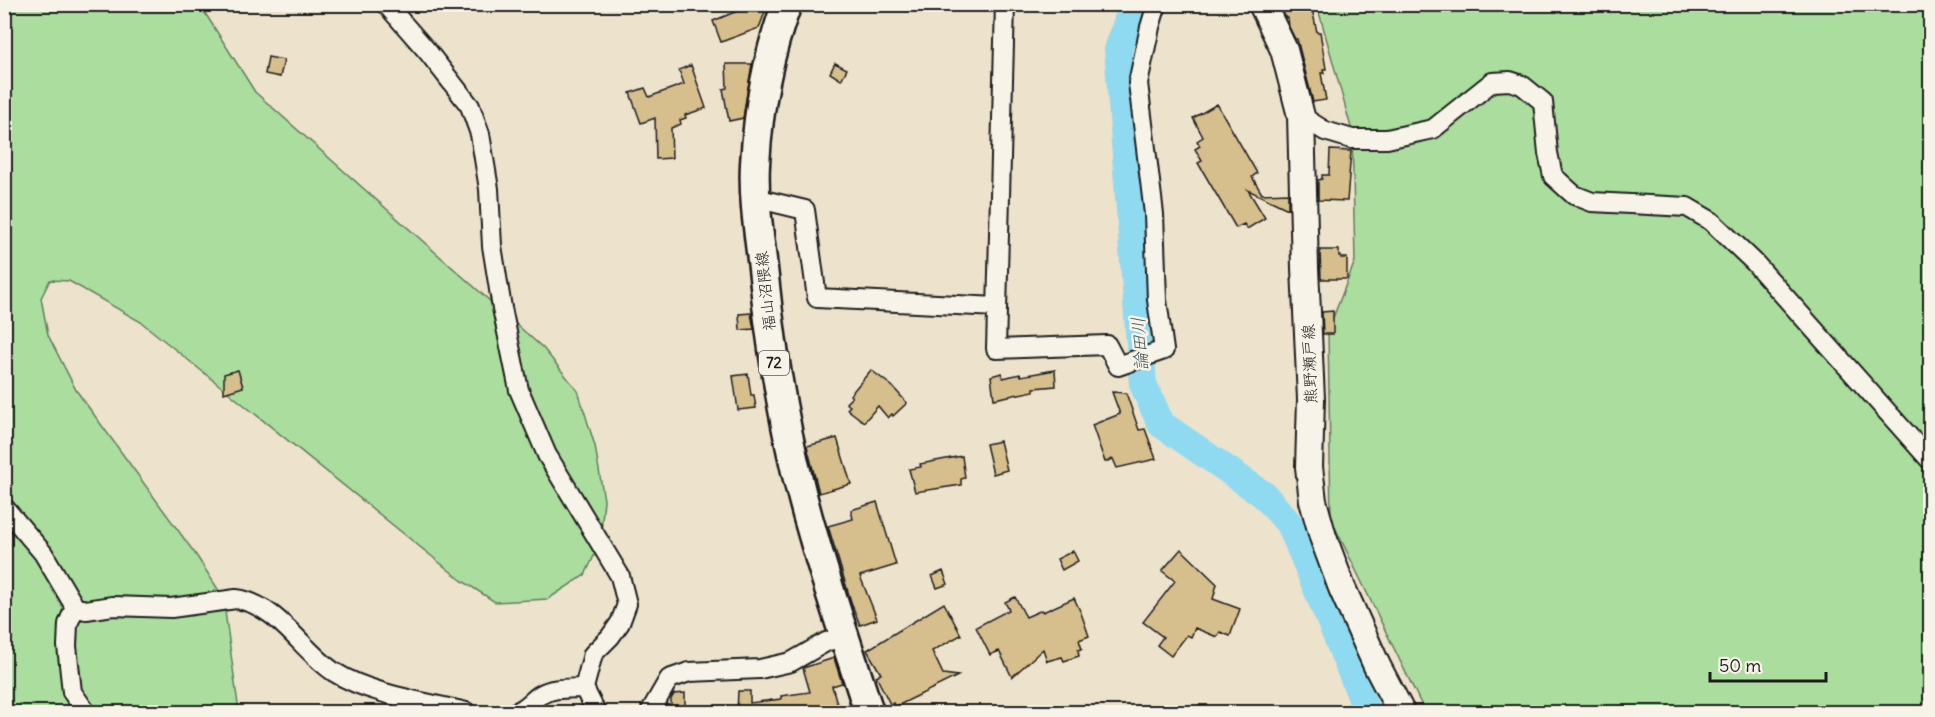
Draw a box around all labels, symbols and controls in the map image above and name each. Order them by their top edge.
street label: 福山沼隈線 [751,250,779,332]
water label: 論田川 [1126,316,1153,372]
street label: 熊野瀬戸線 [1298,324,1320,404]
road number: 72 [759,351,789,375]
scale bar [1710,645,1826,683]
text: 50 m [1719,654,1761,677]

